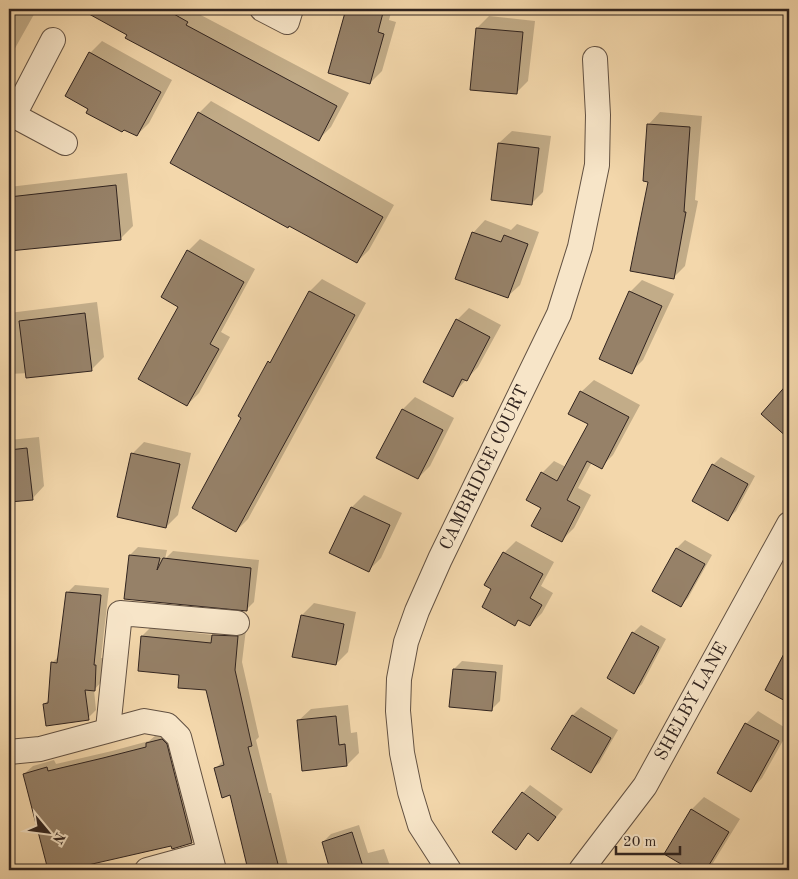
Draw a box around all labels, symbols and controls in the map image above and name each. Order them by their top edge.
street label: CAMBRIDGE COURT [437,382,532,553]
street label: SHELBY LANE [652,639,731,764]
north arrow [22,806,72,856]
scale bar [616,824,679,856]
text: N [50,830,67,846]
text: 20 m [623,835,657,850]

